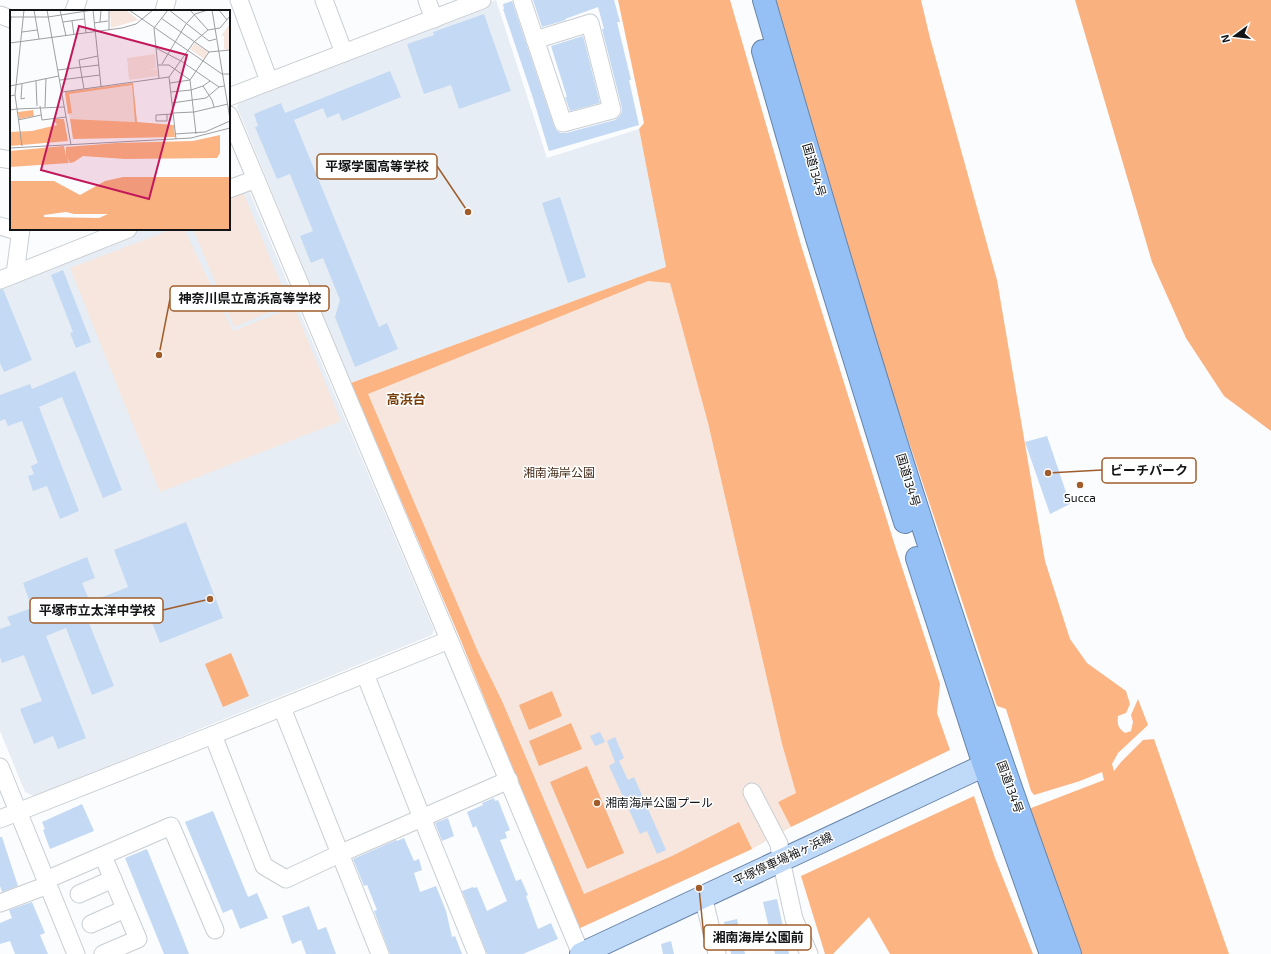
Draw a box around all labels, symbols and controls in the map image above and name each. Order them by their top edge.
inset map [10,10,230,230]
north arrow [1215,16,1255,56]
text: N [1218,33,1232,44]
street label: 国道134号 [801,141,829,198]
callout: 平塚学園高等学校 [317,154,437,179]
text: 平塚学園高等学校 [325,158,429,174]
callout: 神奈川県立高浜高等学校 [170,286,329,311]
text: 神奈川県立高浜高等学校 [178,290,322,306]
district label: 高浜台 [386,391,426,407]
street label: 国道134号 [894,451,924,508]
callout: ビーチパーク [1102,458,1196,483]
text: ビーチパーク [1110,462,1188,478]
park label: 湘南海岸公園 [523,465,595,479]
marker: Succa [1075,480,1085,490]
place label: Succa [1064,490,1096,504]
callout: 平塚市立太洋中学校 [30,598,163,623]
text: 平塚市立太洋中学校 [38,602,156,618]
street label: 国道134号 [995,758,1027,815]
place label: 湘南海岸公園プール [605,795,713,809]
marker: 湘南海岸公園プール [592,798,602,808]
street label: 平塚停車場袖ヶ浜線 [731,829,834,887]
callout: 湘南海岸公園前 [704,925,811,950]
text: 湘南海岸公園前 [712,929,804,945]

